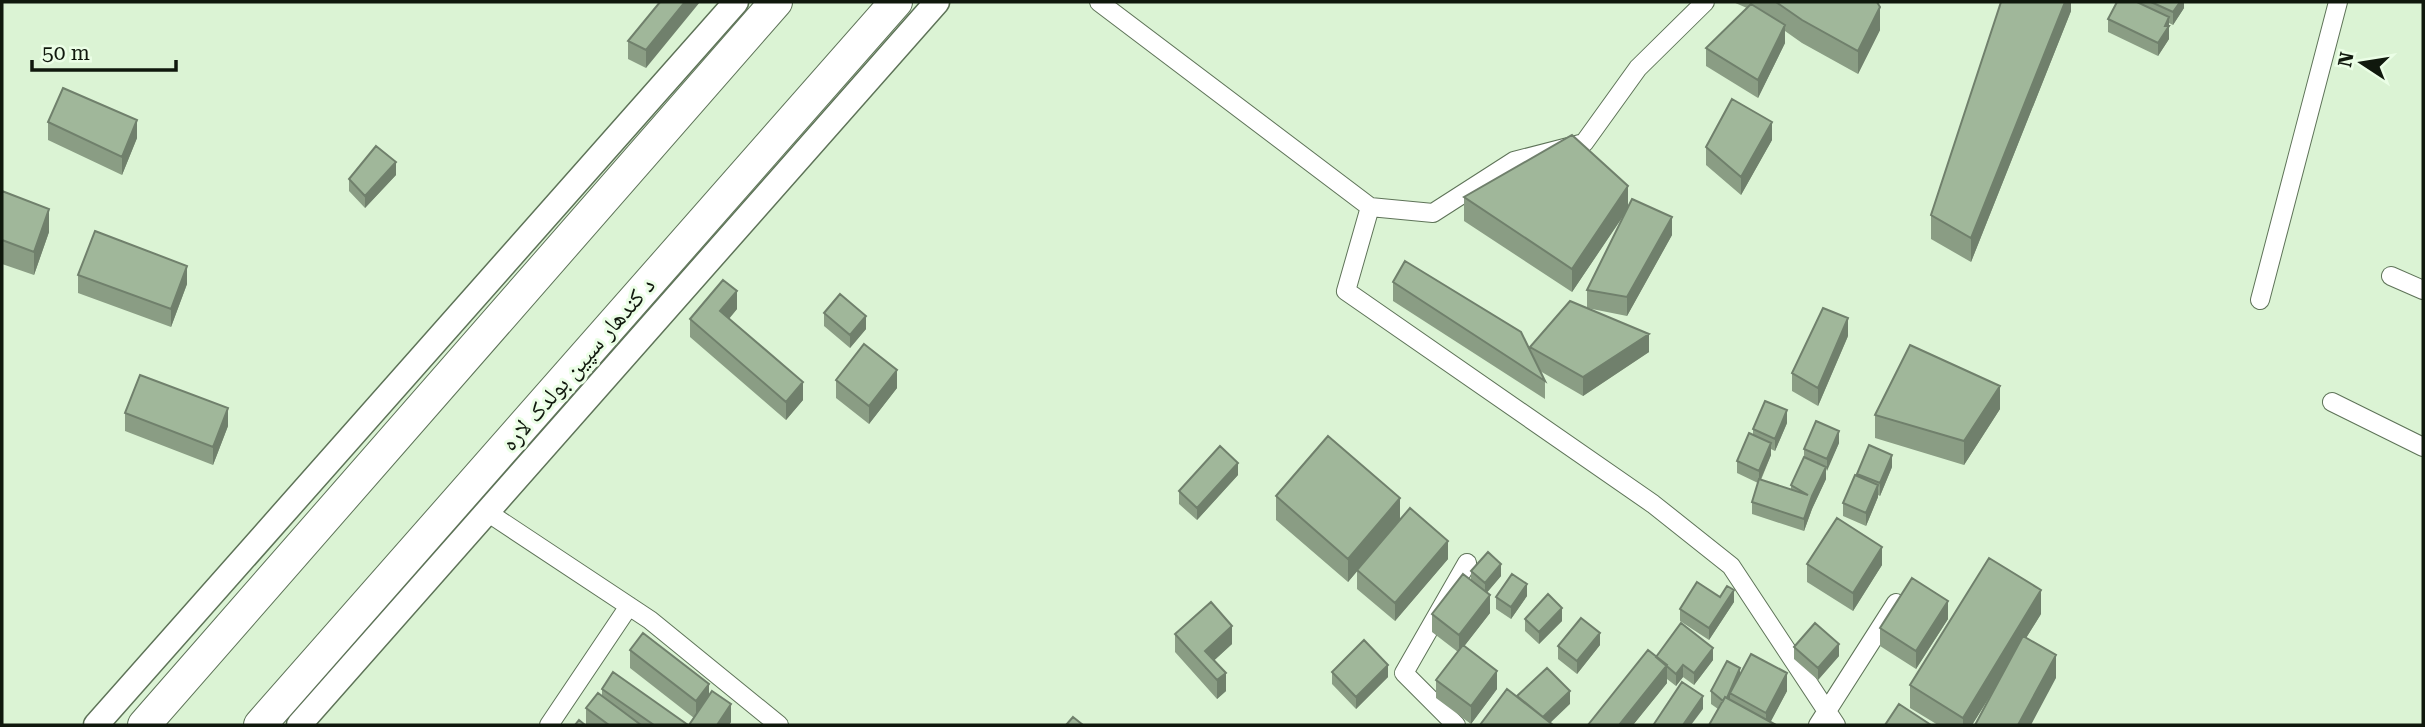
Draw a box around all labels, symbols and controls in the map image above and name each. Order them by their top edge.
scale bar [32,28,175,72]
north arrow [2327,28,2397,98]
text: 50 m [42,41,90,65]
text: N [2333,50,2359,69]
street label: د کندهار سپین بولدک لاره [495,272,661,456]

